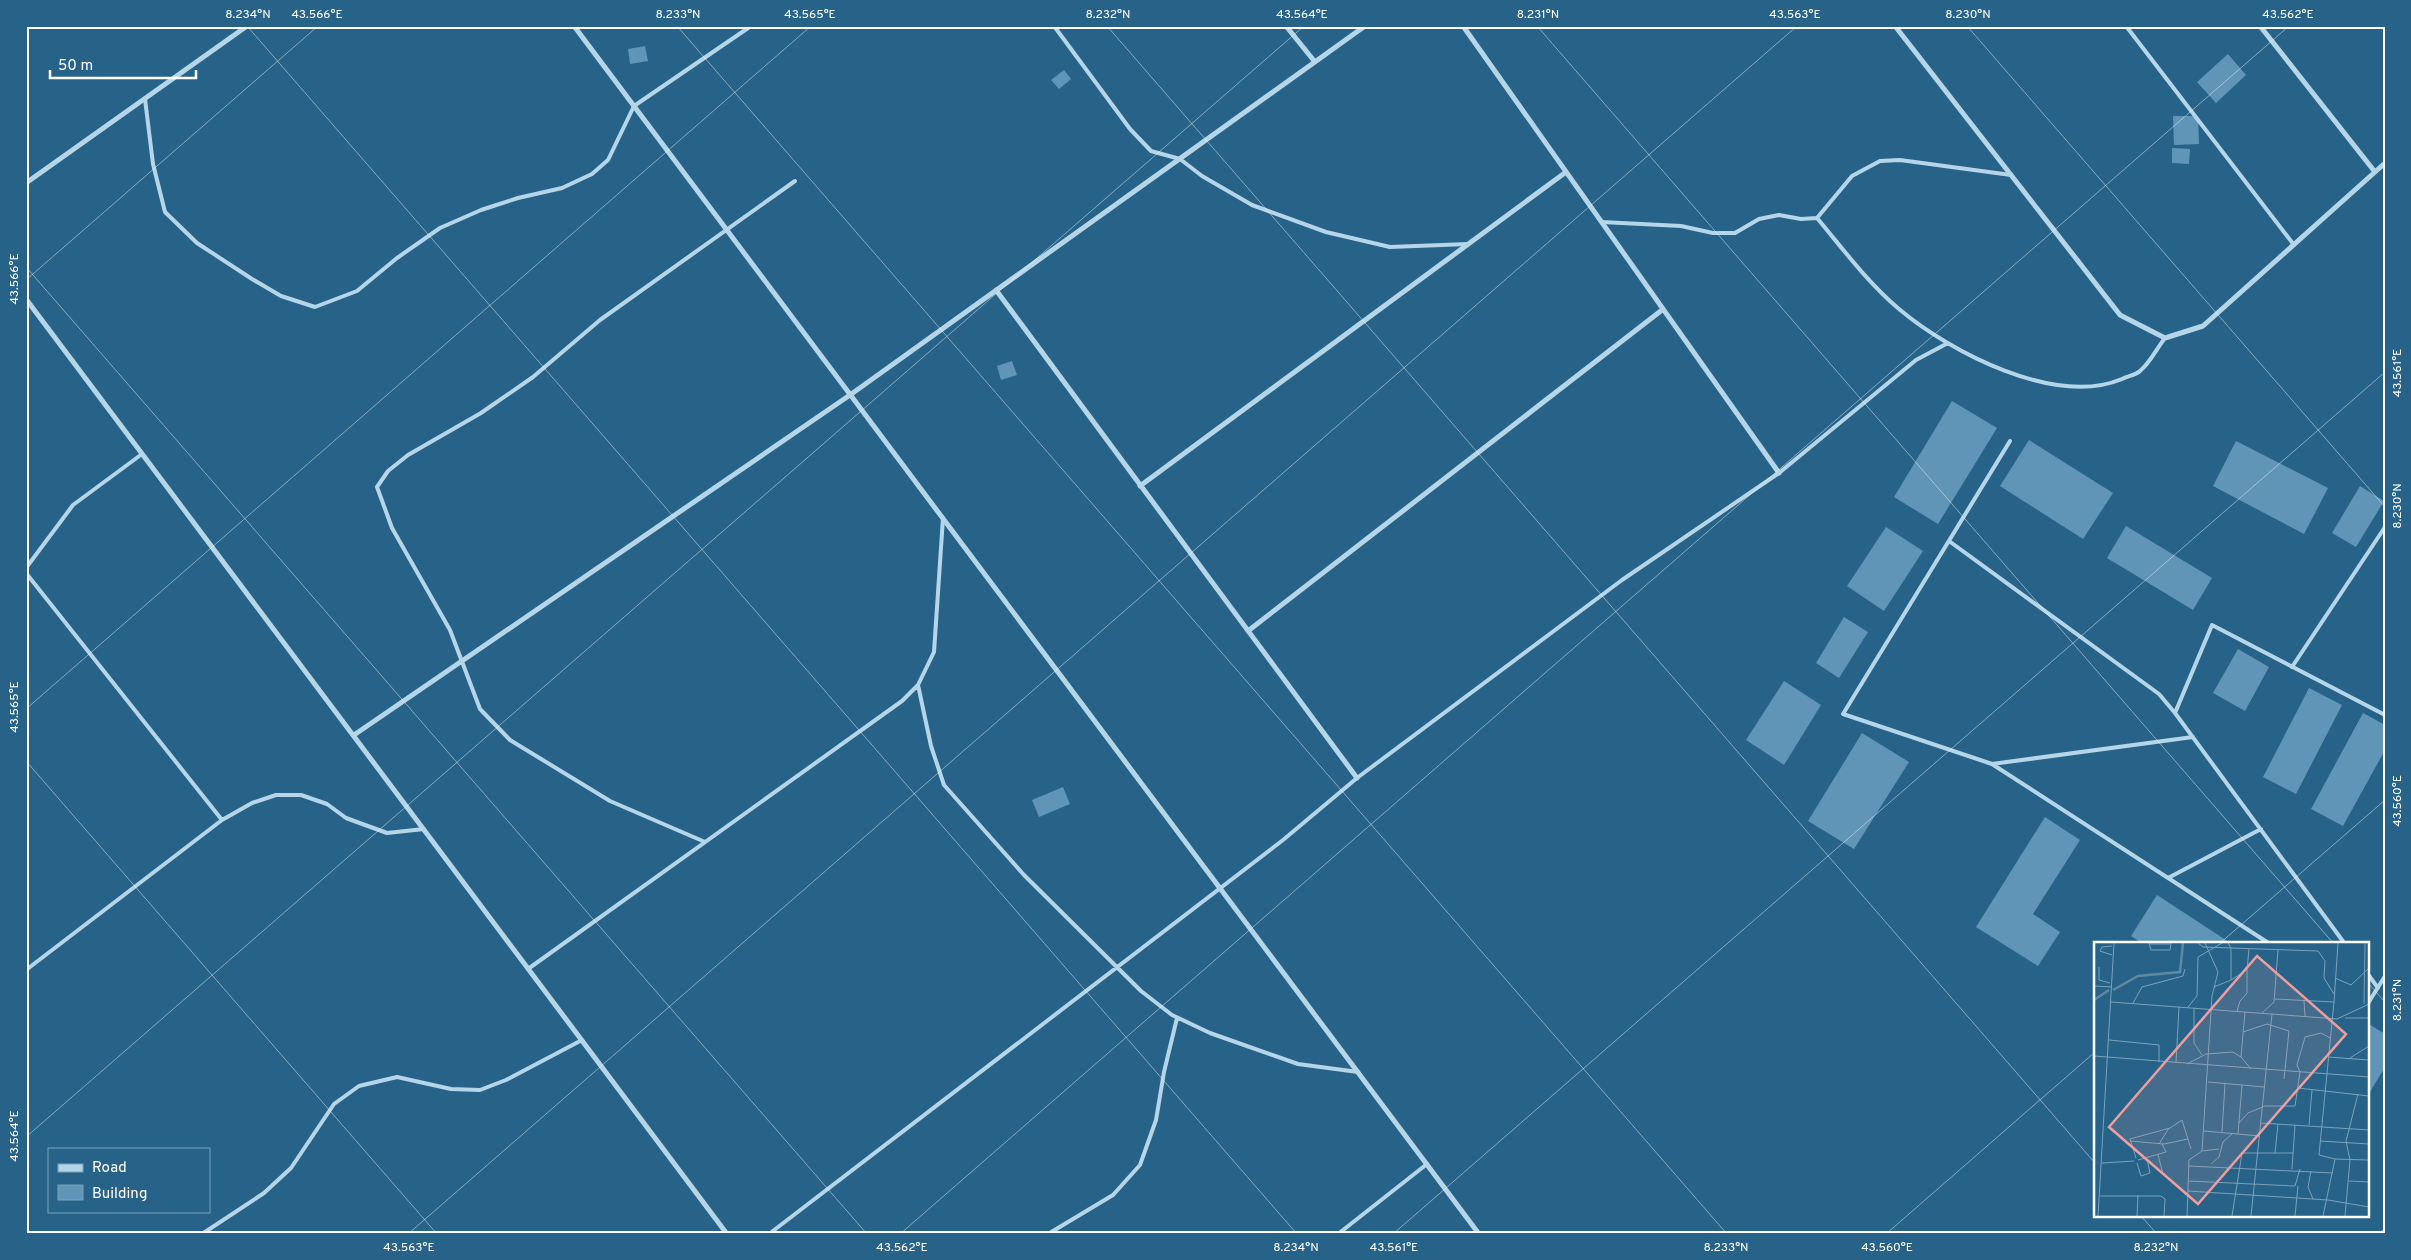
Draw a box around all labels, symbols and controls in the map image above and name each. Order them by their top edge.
text: 8.234°N [225,7,271,23]
text: 43.566°E [291,7,343,23]
text: 8.233°N [655,7,701,23]
text: 43.565°E [784,7,836,23]
text: 8.232°N [1085,7,1131,23]
text: 43.564°E [1276,7,1328,23]
text: 8.231°N [1517,7,1559,23]
text: 43.563°E [1769,7,1821,23]
text: 8.230°N [1945,7,1991,23]
text: 43.562°E [2262,7,2314,23]
scale bar [50,48,196,80]
text: 50 m [58,57,93,76]
text: 43.566°E [7,253,23,305]
text: 43.561°E [2390,349,2406,397]
text: 8.230°N [2390,483,2406,529]
text: 43.565°E [7,681,23,733]
text: 43.560°E [2390,775,2406,827]
inset map [2094,942,2368,1218]
text: 8.231°N [2390,979,2406,1021]
text: 43.564°E [7,1110,23,1162]
legend [48,1148,210,1212]
text: Road [92,1159,127,1178]
text: Building [92,1185,147,1204]
text: 43.563°E [383,1240,435,1256]
text: 43.562°E [876,1240,928,1256]
text: 8.234°N [1273,1240,1319,1256]
text: 43.561°E [1370,1240,1418,1256]
text: 8.233°N [1703,1240,1749,1256]
text: 43.560°E [1861,1240,1913,1256]
text: 8.232°N [2133,1240,2179,1256]

